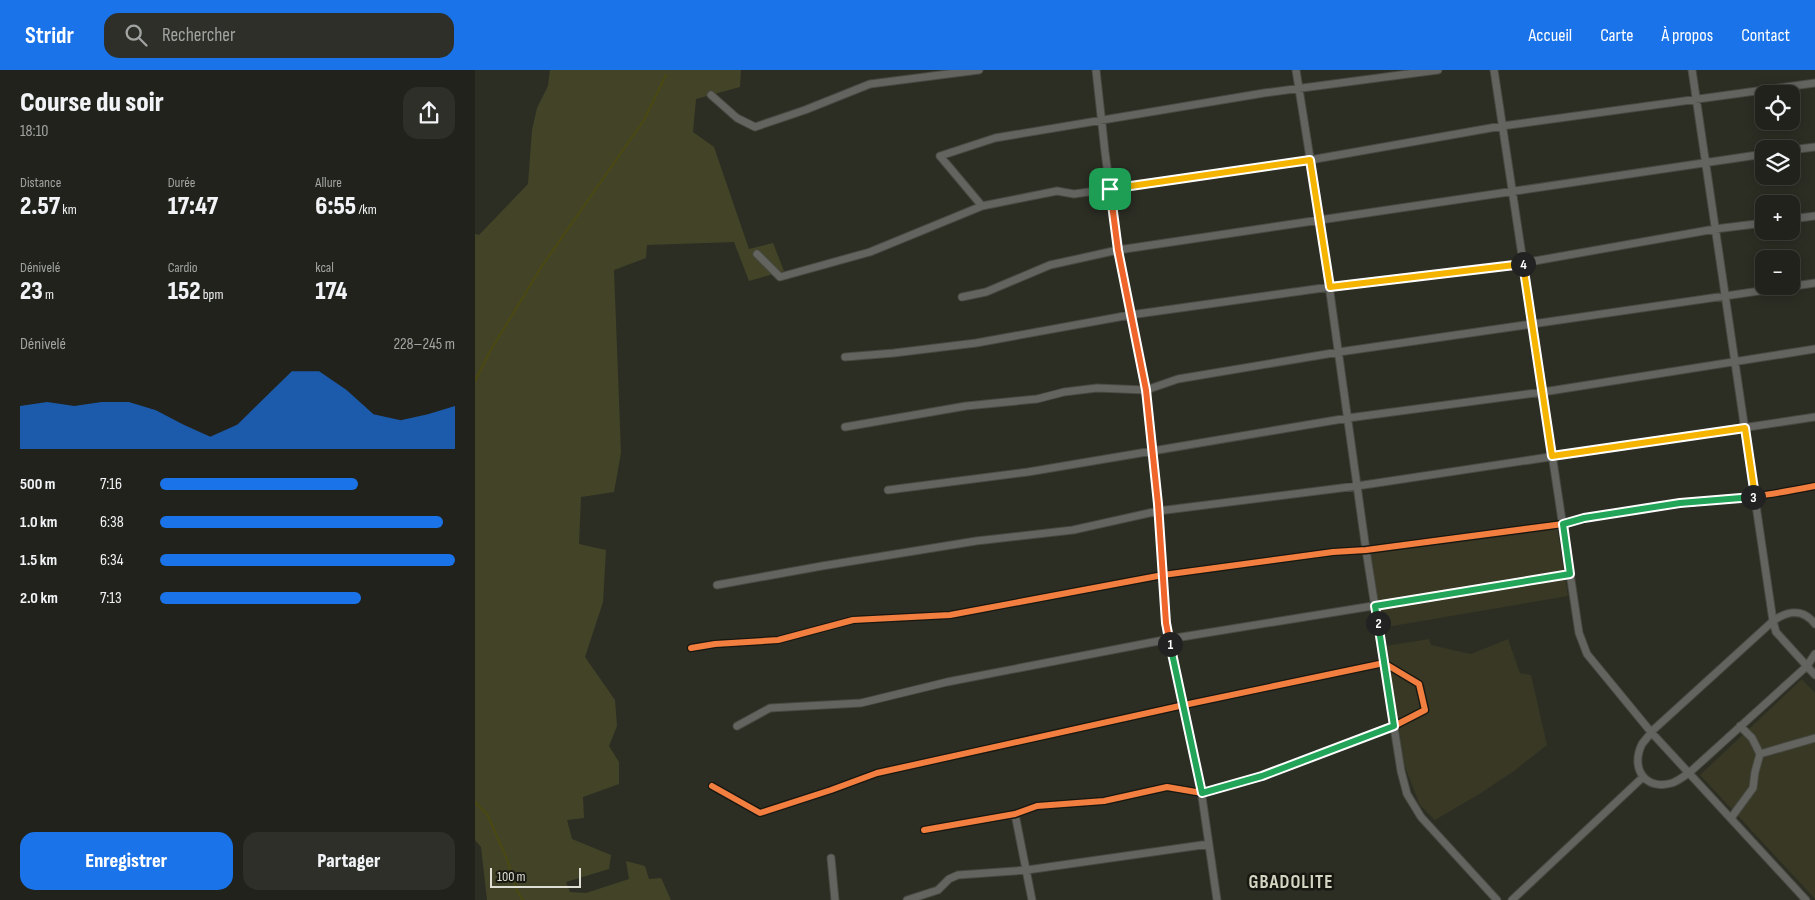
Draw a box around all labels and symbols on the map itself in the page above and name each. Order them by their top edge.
pin [1089,168,1131,210]
pin: 4 [1511,252,1535,276]
pin: 3 [1741,484,1765,510]
pin: 2 [1365,610,1391,636]
pin: 1 [1157,632,1183,656]
scale bar [490,865,581,888]
district label: GBADOLITE [1249,871,1333,894]

